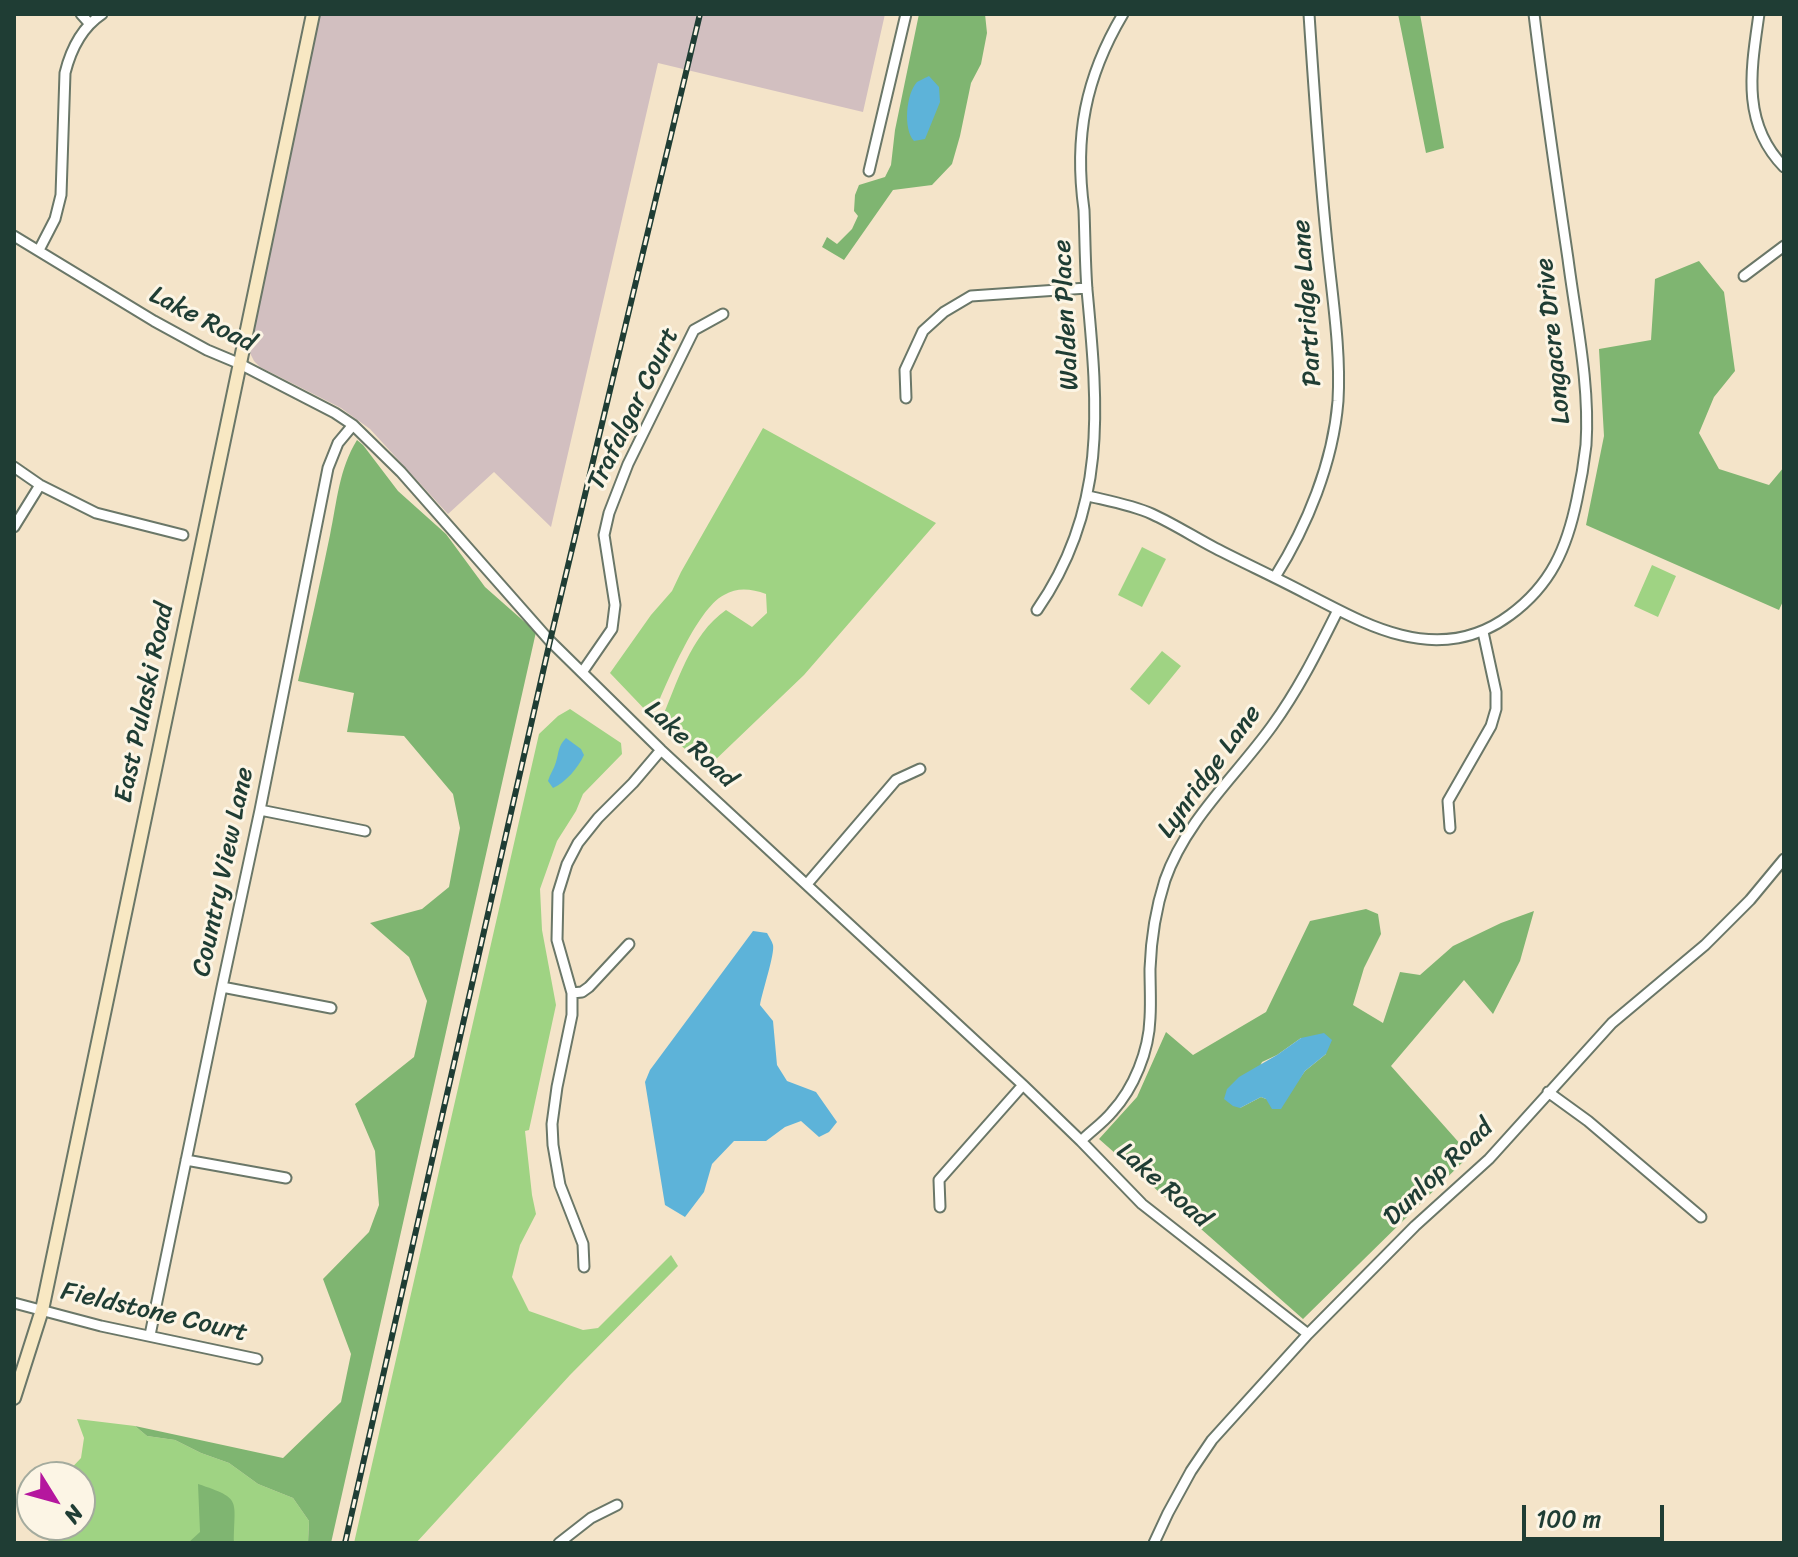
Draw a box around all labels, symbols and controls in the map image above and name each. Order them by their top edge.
street label: Partridge Lane [1287,218,1329,388]
street label: Walden Place [1047,239,1087,391]
street label: Longacre Drive [1530,256,1578,426]
street label: Lake Road [144,280,260,360]
street label: Trafalgar Court [581,323,687,495]
street label: East Pulaski Road [109,600,181,806]
street label: Lake Road [637,694,743,796]
street label: Lynridge Lane [1151,699,1269,845]
street label: Country View Lane [187,765,261,979]
street label: Dunlop Road [1378,1113,1500,1233]
street label: Lake Road [1109,1137,1217,1235]
street label: Fieldstone Court [58,1276,250,1350]
north arrow [16,1461,96,1541]
scale bar [1526,1489,1668,1539]
text: N [54,1497,94,1532]
text: 100 m [1536,1498,1601,1540]

